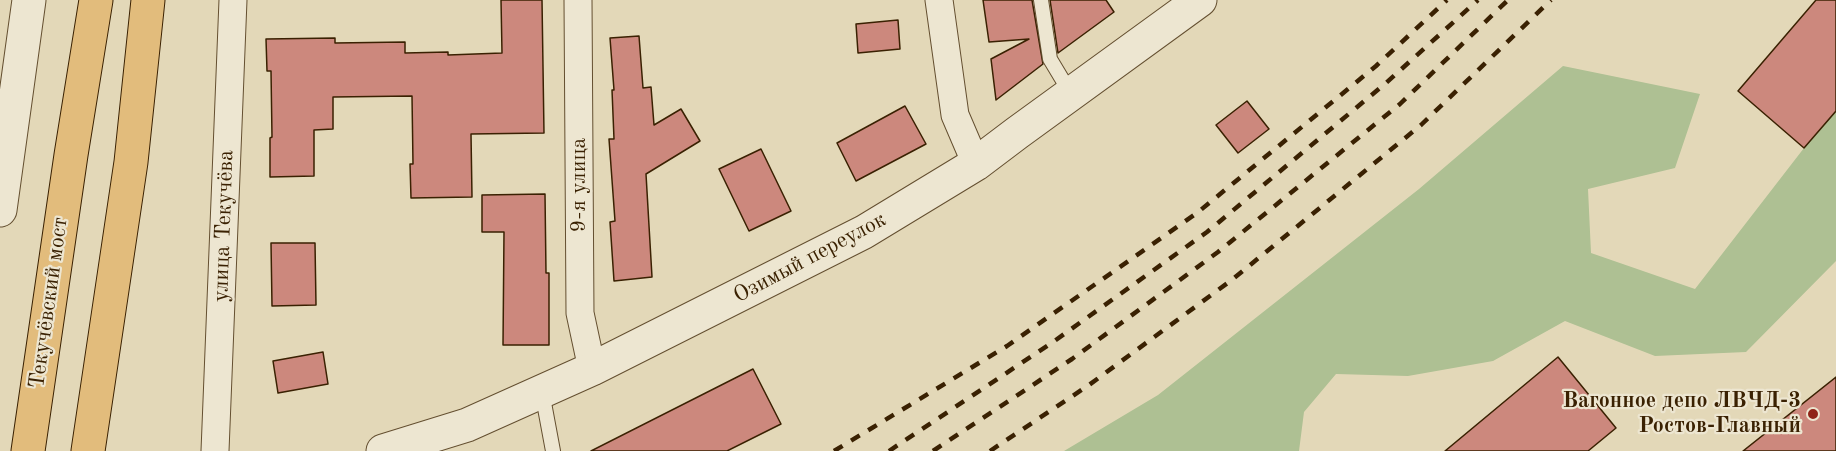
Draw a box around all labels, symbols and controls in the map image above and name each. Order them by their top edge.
street label: 9-я улица [566,138,592,232]
street label: улица Текучёва [208,150,240,302]
street label: Озимый переулок [729,207,891,309]
street label: Текучёвский мост [24,216,74,390]
place label: Вагонное депо ЛВЧД-3 Ростов-Главный [1562,388,1801,440]
marker: Вагонное депо ЛВЧД-3 Ростов-Главный [1806,407,1820,421]

